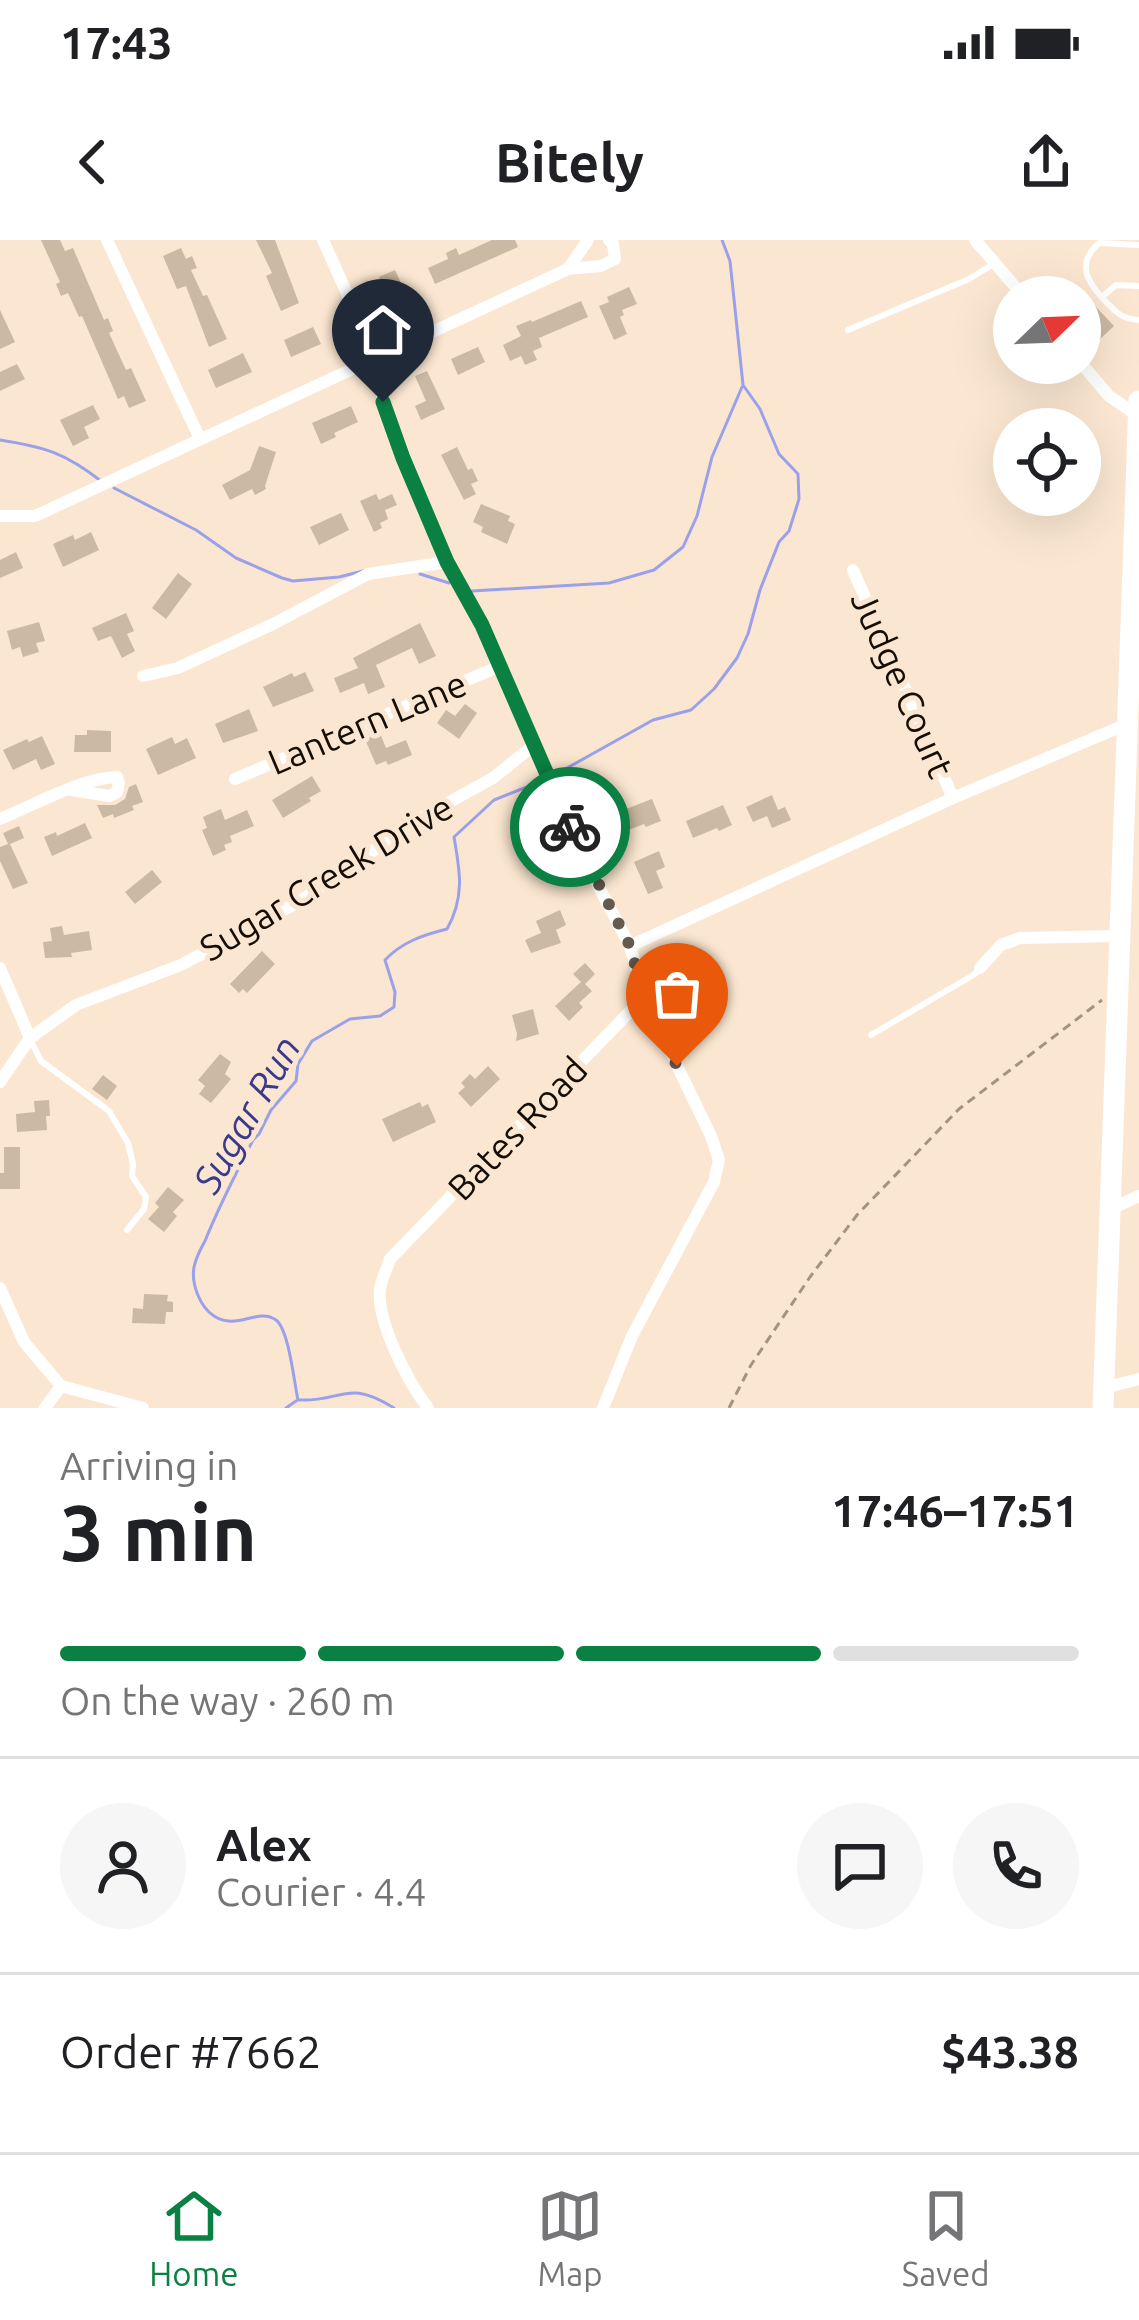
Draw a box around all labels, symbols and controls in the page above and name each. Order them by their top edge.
text: 17:43 [60,17,173,68]
icon: back [60,129,126,195]
icon: share [1013,129,1079,195]
text: Bitely [495,132,644,192]
north arrow [993,276,1101,384]
map controls [993,276,1101,516]
pin [332,279,434,402]
icon: home [350,297,416,363]
button: locate [993,408,1101,516]
street label: Judge Court [844,584,962,784]
street label: Lantern Lane [262,662,472,782]
courier [510,767,630,887]
street label: Sugar Creek Drive [192,785,460,969]
icon: bike [537,794,603,860]
pin [626,943,728,1066]
icon: bag [644,961,710,1027]
water label: Sugar Run [184,1028,308,1201]
street label: Bates Road [439,1048,595,1208]
text: Arriving in [60,1444,238,1487]
text: 17:46–17:51 [831,1485,1079,1536]
text: 3 min [60,1488,257,1576]
text: On the way · 260 m [60,1679,395,1722]
button: person [60,1803,186,1929]
button: chat [797,1803,923,1929]
button: phone [953,1803,1079,1929]
text: Alex [216,1819,312,1870]
text: Courier · 4.4 [216,1870,427,1913]
text: Order #7662 [60,2026,322,2077]
text: $43.38 [941,2026,1079,2077]
tab: Home [149,2183,238,2292]
tab: Map [537,2183,603,2292]
tab: Saved [902,2183,990,2292]

